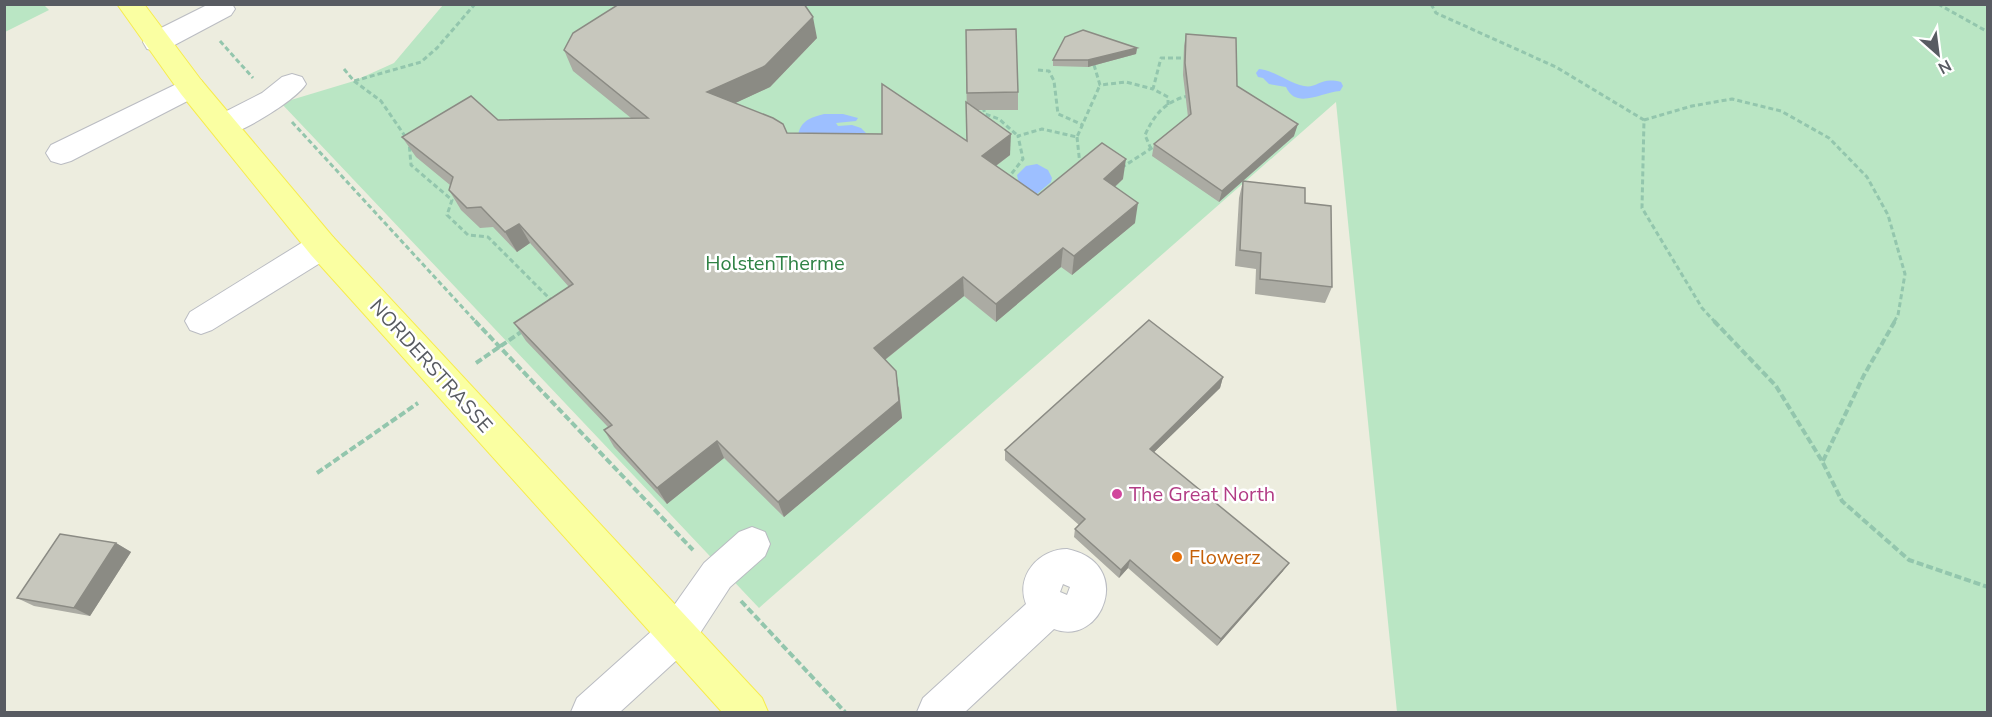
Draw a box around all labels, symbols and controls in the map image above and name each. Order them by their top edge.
north arrow [1908,24,1968,84]
text: N [1934,54,1955,79]
park label: HolstenTherme [705,250,845,277]
street label: NORDERSTRASSE [364,293,498,439]
place label: The Great North [1129,481,1275,508]
marker: The Great North [1110,487,1124,501]
place label: Flowerz [1189,544,1261,571]
marker: Flowerz [1170,550,1184,564]

